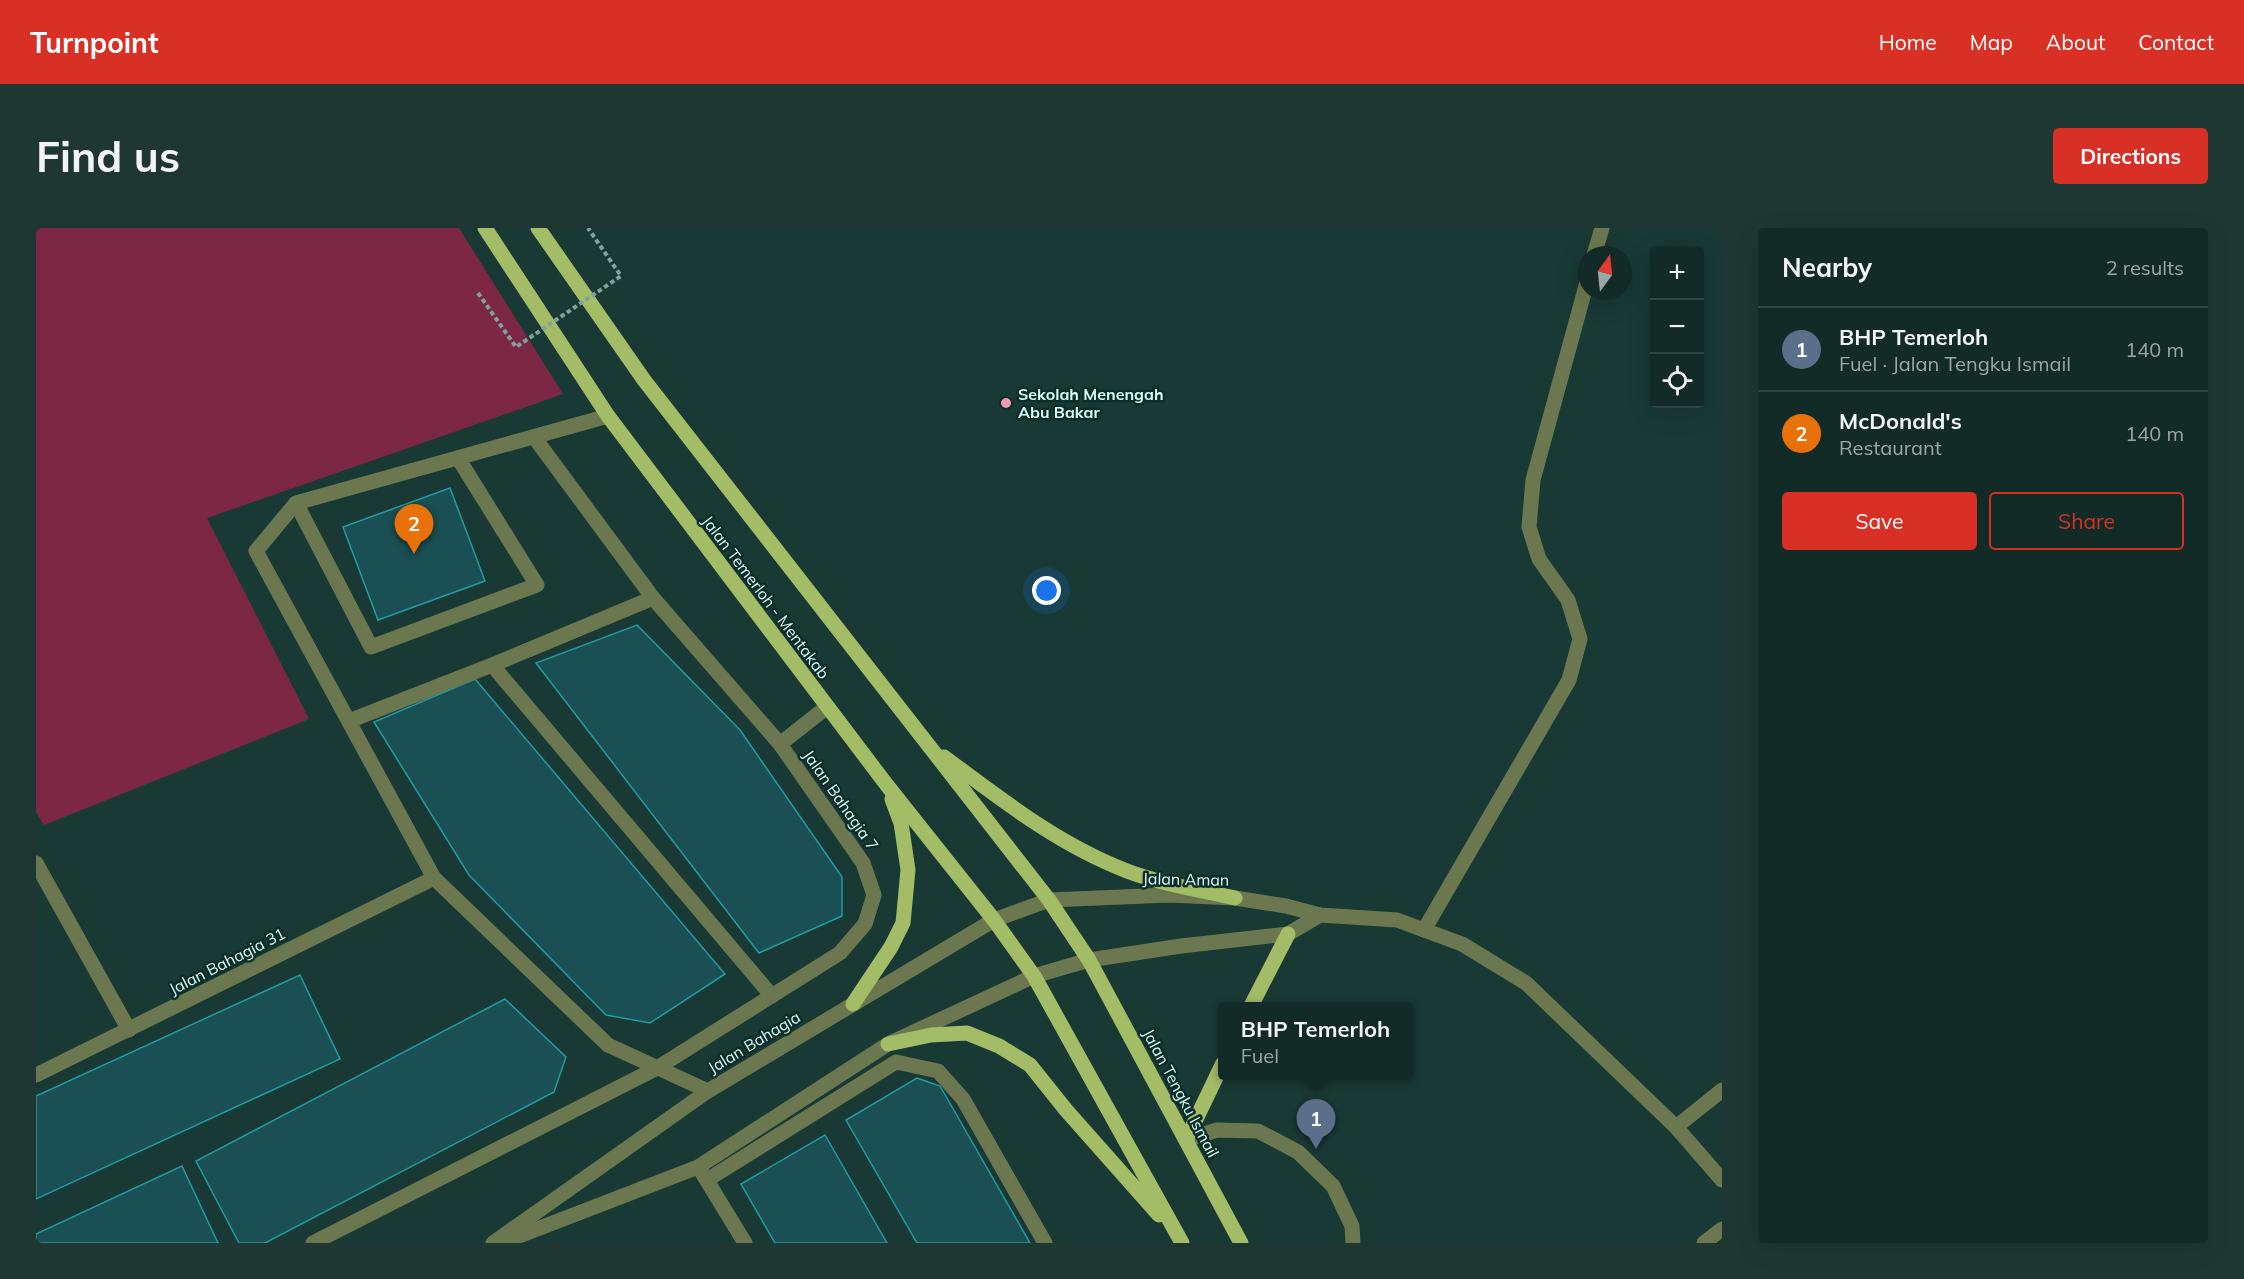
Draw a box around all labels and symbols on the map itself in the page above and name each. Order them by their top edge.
north arrow [1578,246,1632,300]
place label: Sekolah Menengah Abu Bakar [1018,384,1164,422]
marker: Sekolah Menengah Abu Bakar [999,396,1013,410]
pin: 2 [394,504,434,554]
street label: Jalan Temerloh - Mentakab [698,511,834,683]
your location [1032,576,1061,605]
street label: Jalan Bahagia 7 [799,746,883,854]
street label: Jalan Aman [1143,868,1229,890]
street label: Jalan Bahagia 31 [166,923,288,999]
street label: Jalan Bahagia [704,1007,804,1077]
street label: Jalan Tengku Ismail [1139,1025,1223,1161]
pin: 1 [1296,1100,1336,1149]

